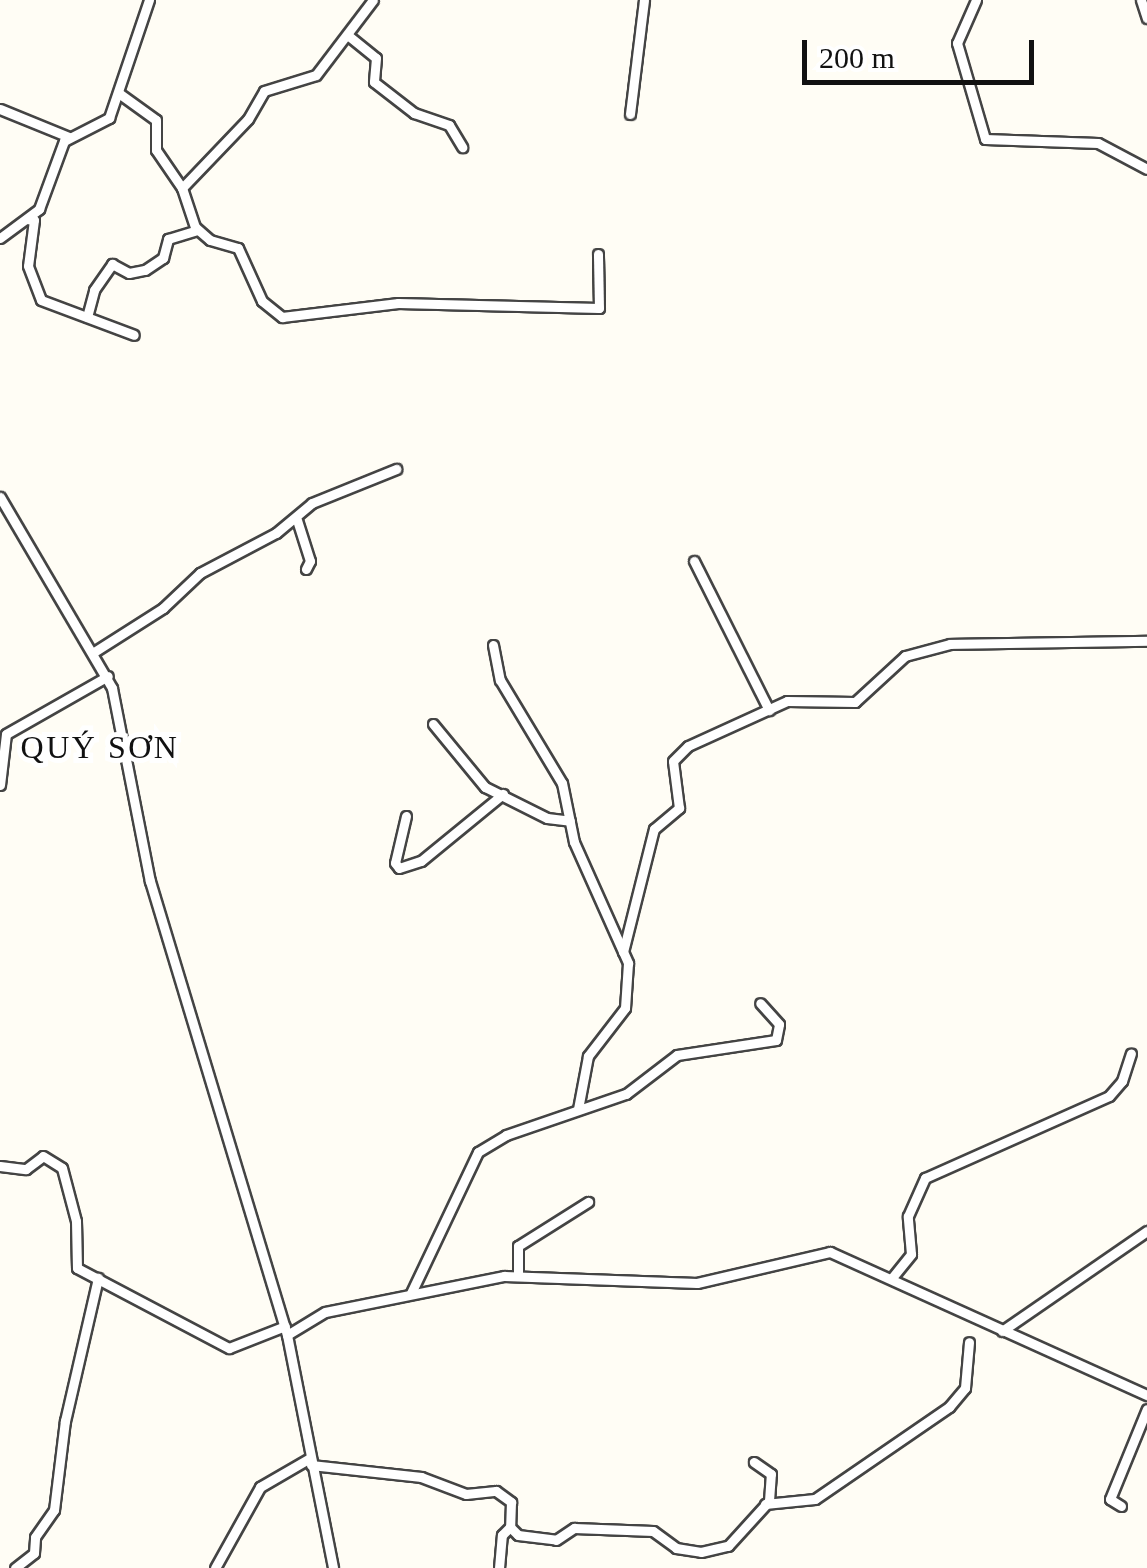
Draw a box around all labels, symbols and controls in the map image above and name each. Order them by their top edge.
scale bar [807,20,1040,82]
text: 200 m [819,41,895,74]
district label: QUÝ SƠN [21,728,179,766]

